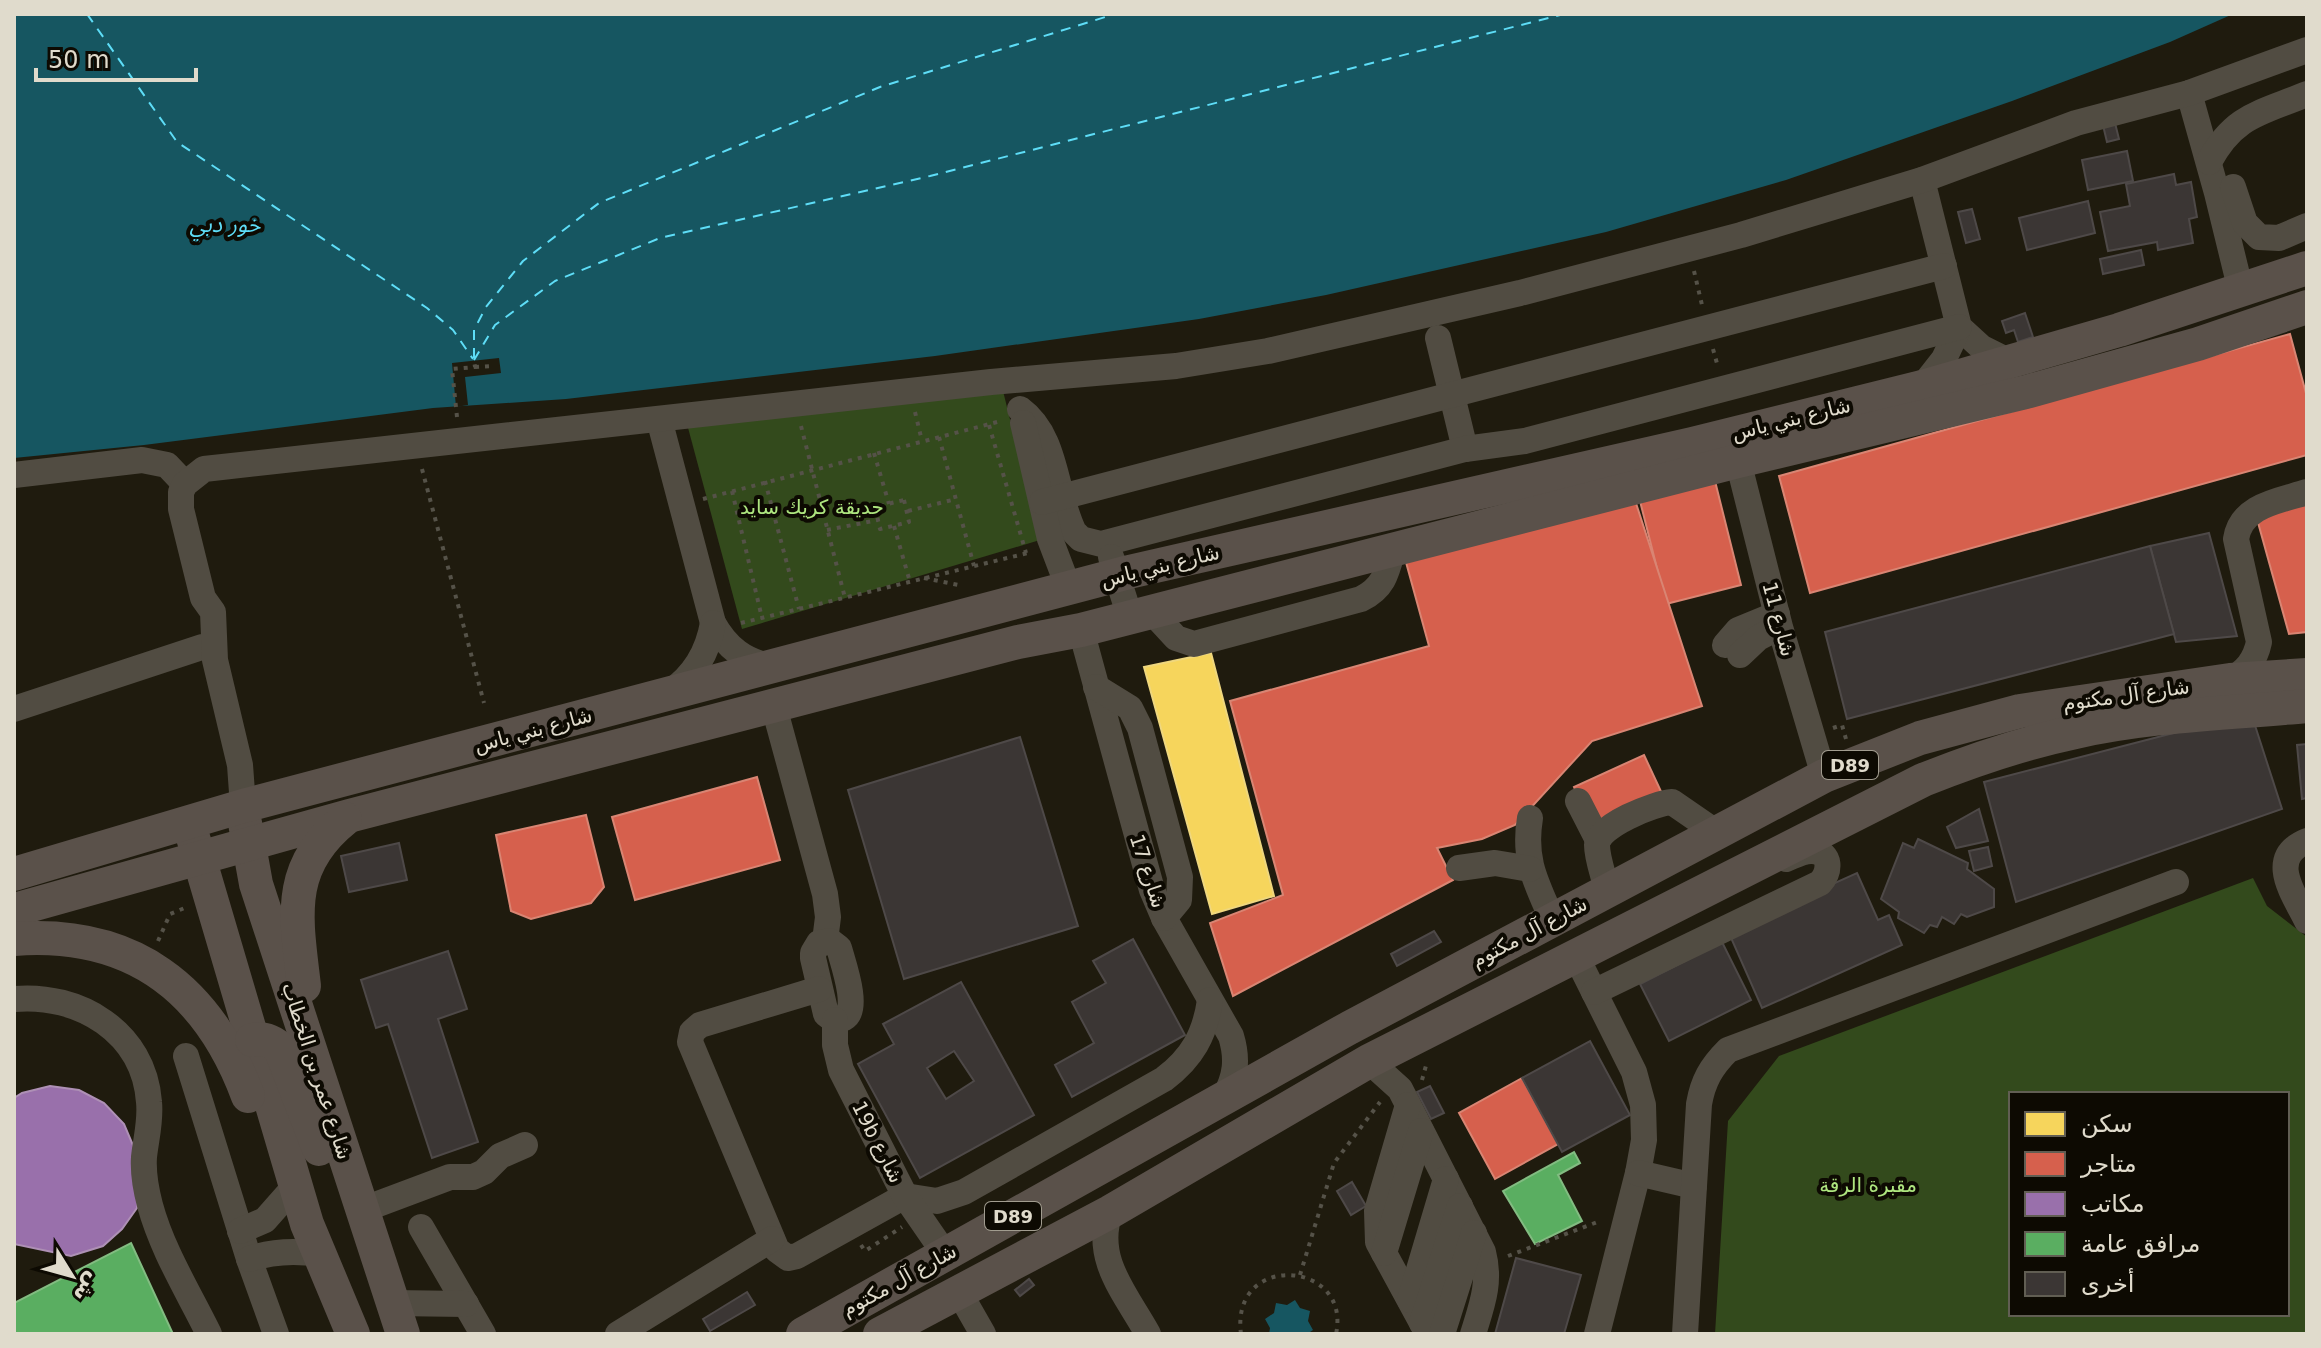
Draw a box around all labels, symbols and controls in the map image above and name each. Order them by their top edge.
scale bar [36,32,196,82]
text: 50 m [48,46,110,74]
water label: خور دبي [189,212,262,242]
street label: شارع بني ياس [1729,393,1853,446]
park label: حديقة كريك سايد [740,495,884,519]
street label: شارع بني ياس [1098,540,1222,593]
street label: شارع 11 [1758,579,1800,659]
street label: شارع آل مكتوم [2061,673,2191,716]
street label: شارع بني ياس [471,703,595,758]
road number: D89 [1822,751,1878,779]
street label: شارع 17 [1125,831,1171,911]
street label: شارع آل مكتوم [1466,891,1591,973]
street label: شارع عمر بن الخطاب [277,979,357,1163]
legend [2009,1092,2289,1316]
street label: 19b شارع [847,1097,909,1187]
text: سكن [2081,1110,2133,1138]
text: متاجر [2080,1150,2137,1178]
park label: مقبرة الرقة [1819,1173,1917,1197]
text: مكاتب [2081,1190,2145,1218]
road number: D89 [985,1202,1041,1230]
text: مرافق عامة [2081,1230,2200,1258]
north arrow [32,1236,112,1316]
street label: شارع آل مكتوم [837,1238,961,1321]
text: ش [68,1268,107,1307]
text: أخرى [2081,1268,2135,1298]

